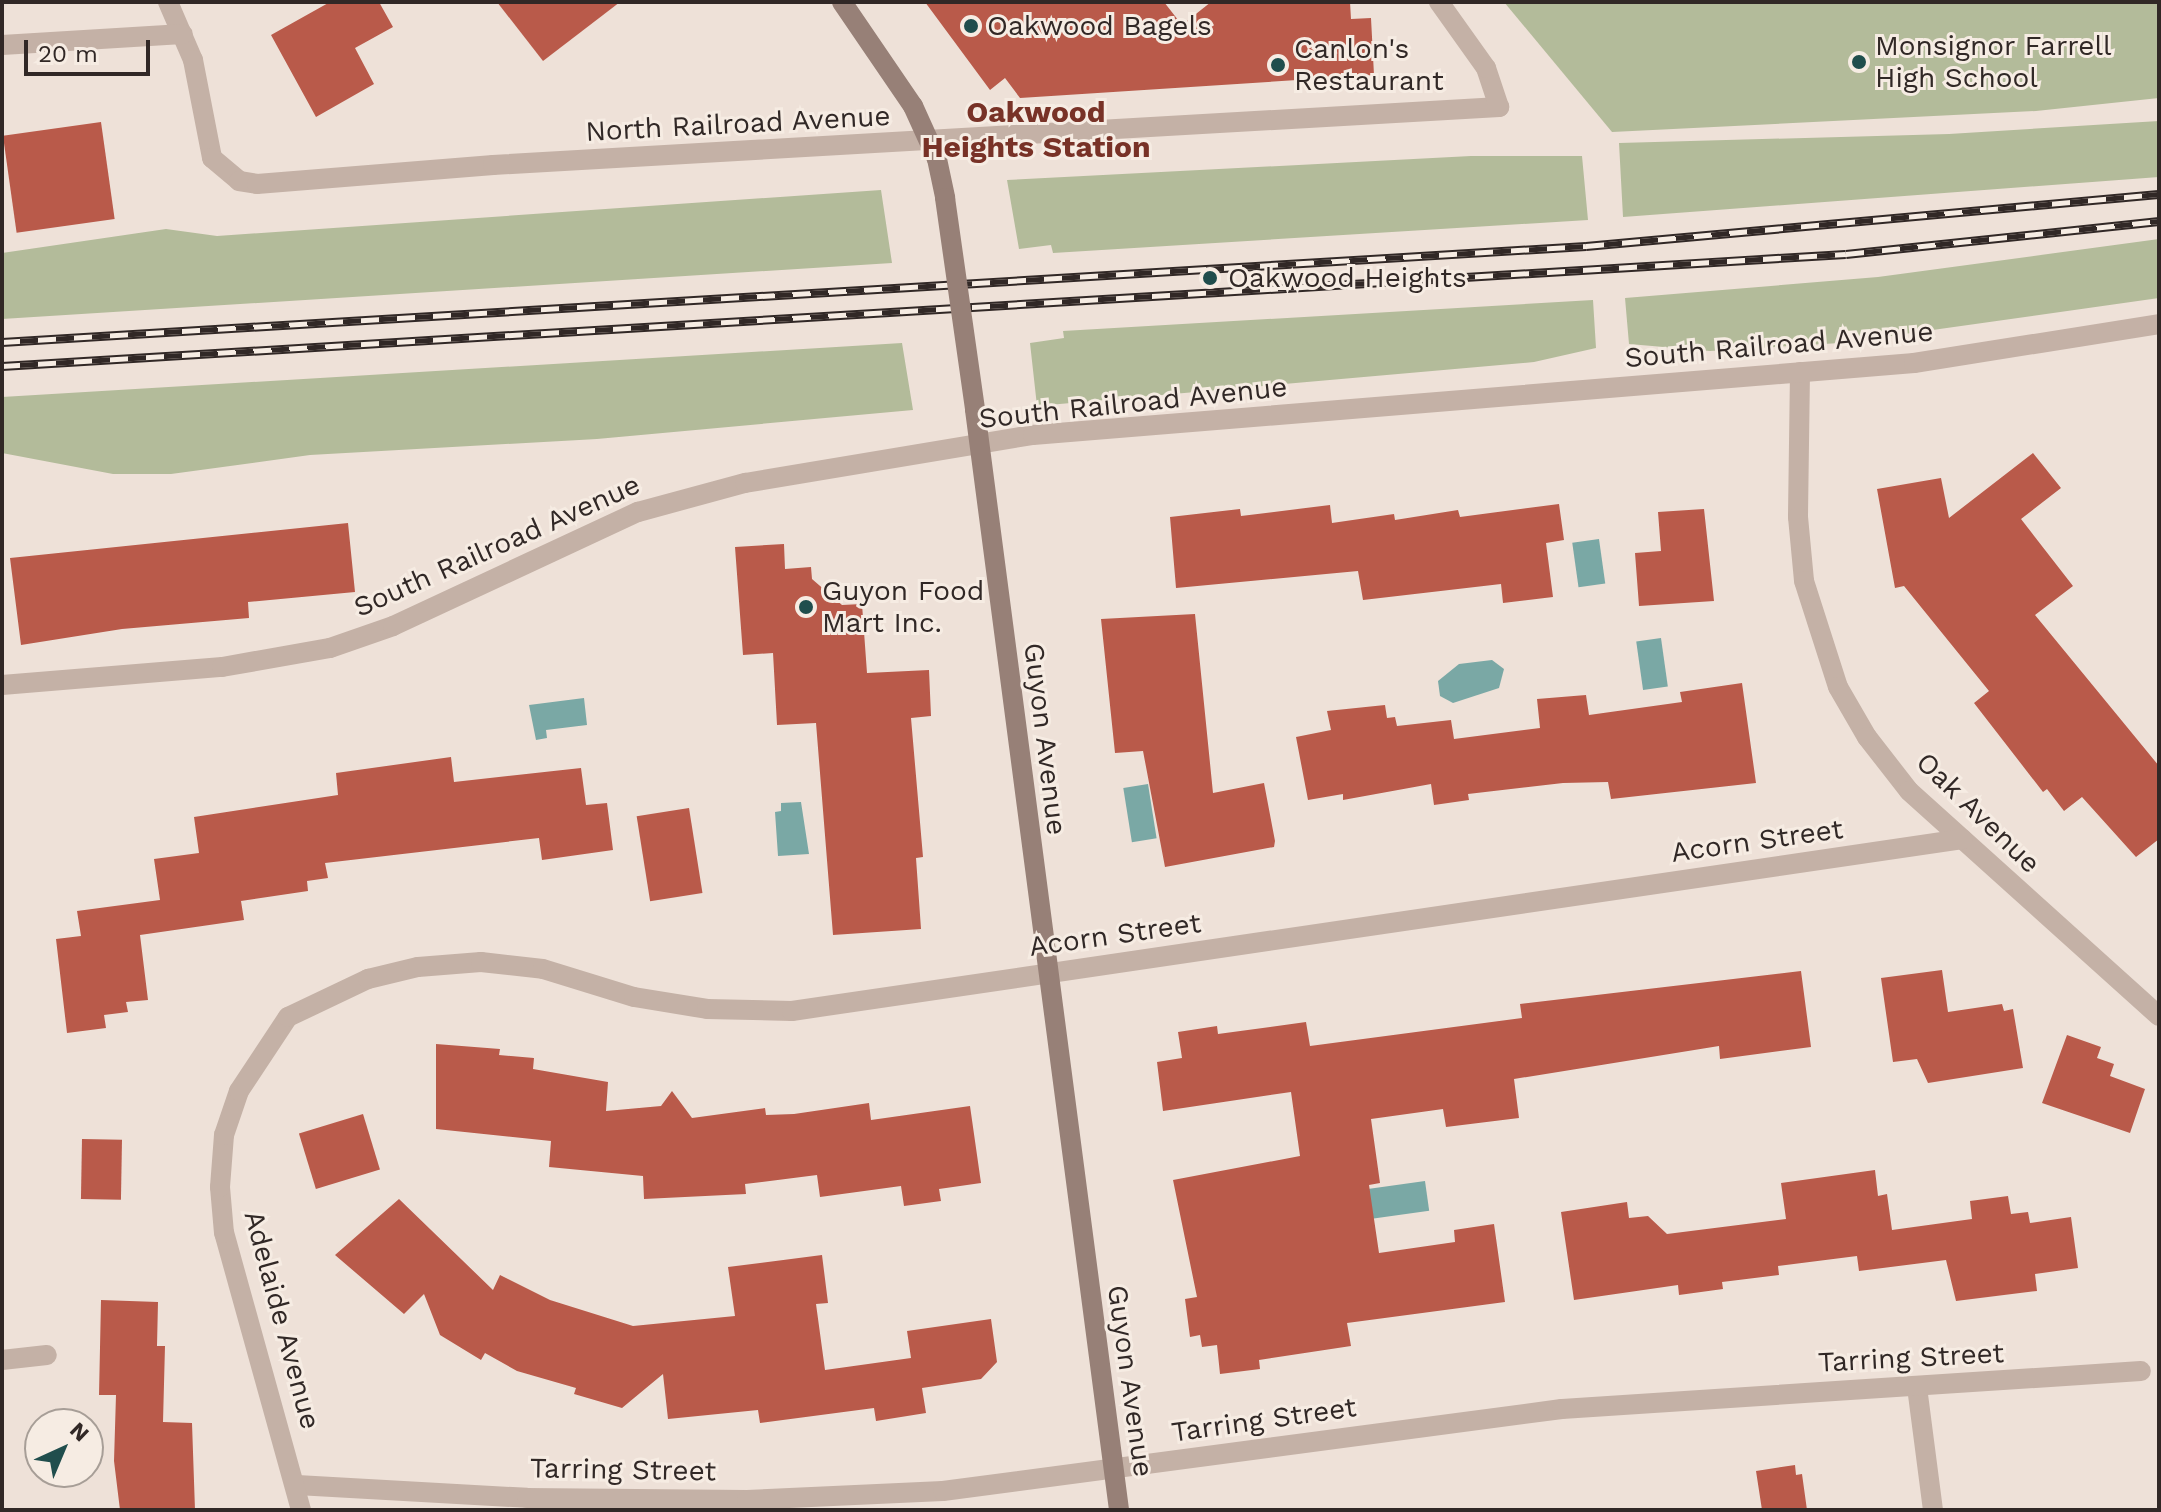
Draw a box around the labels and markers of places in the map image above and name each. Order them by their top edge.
place label: Oakwood Bagels [987,9,1212,43]
marker: Oakwood Bagels [962,17,980,35]
place label: Monsignor Farrell High School [1875,29,2112,95]
place label: Canlon's Restaurant [1294,32,1444,98]
marker: Monsignor Farrell High School [1850,53,1868,71]
marker: Canlon's Restaurant [1269,56,1287,74]
place label: Oakwood Heights [1228,261,1467,295]
marker: Oakwood Heights [1199,267,1221,289]
place label: Guyon Food Mart Inc. [822,574,984,640]
marker: Guyon Food Mart Inc. [797,598,815,616]

